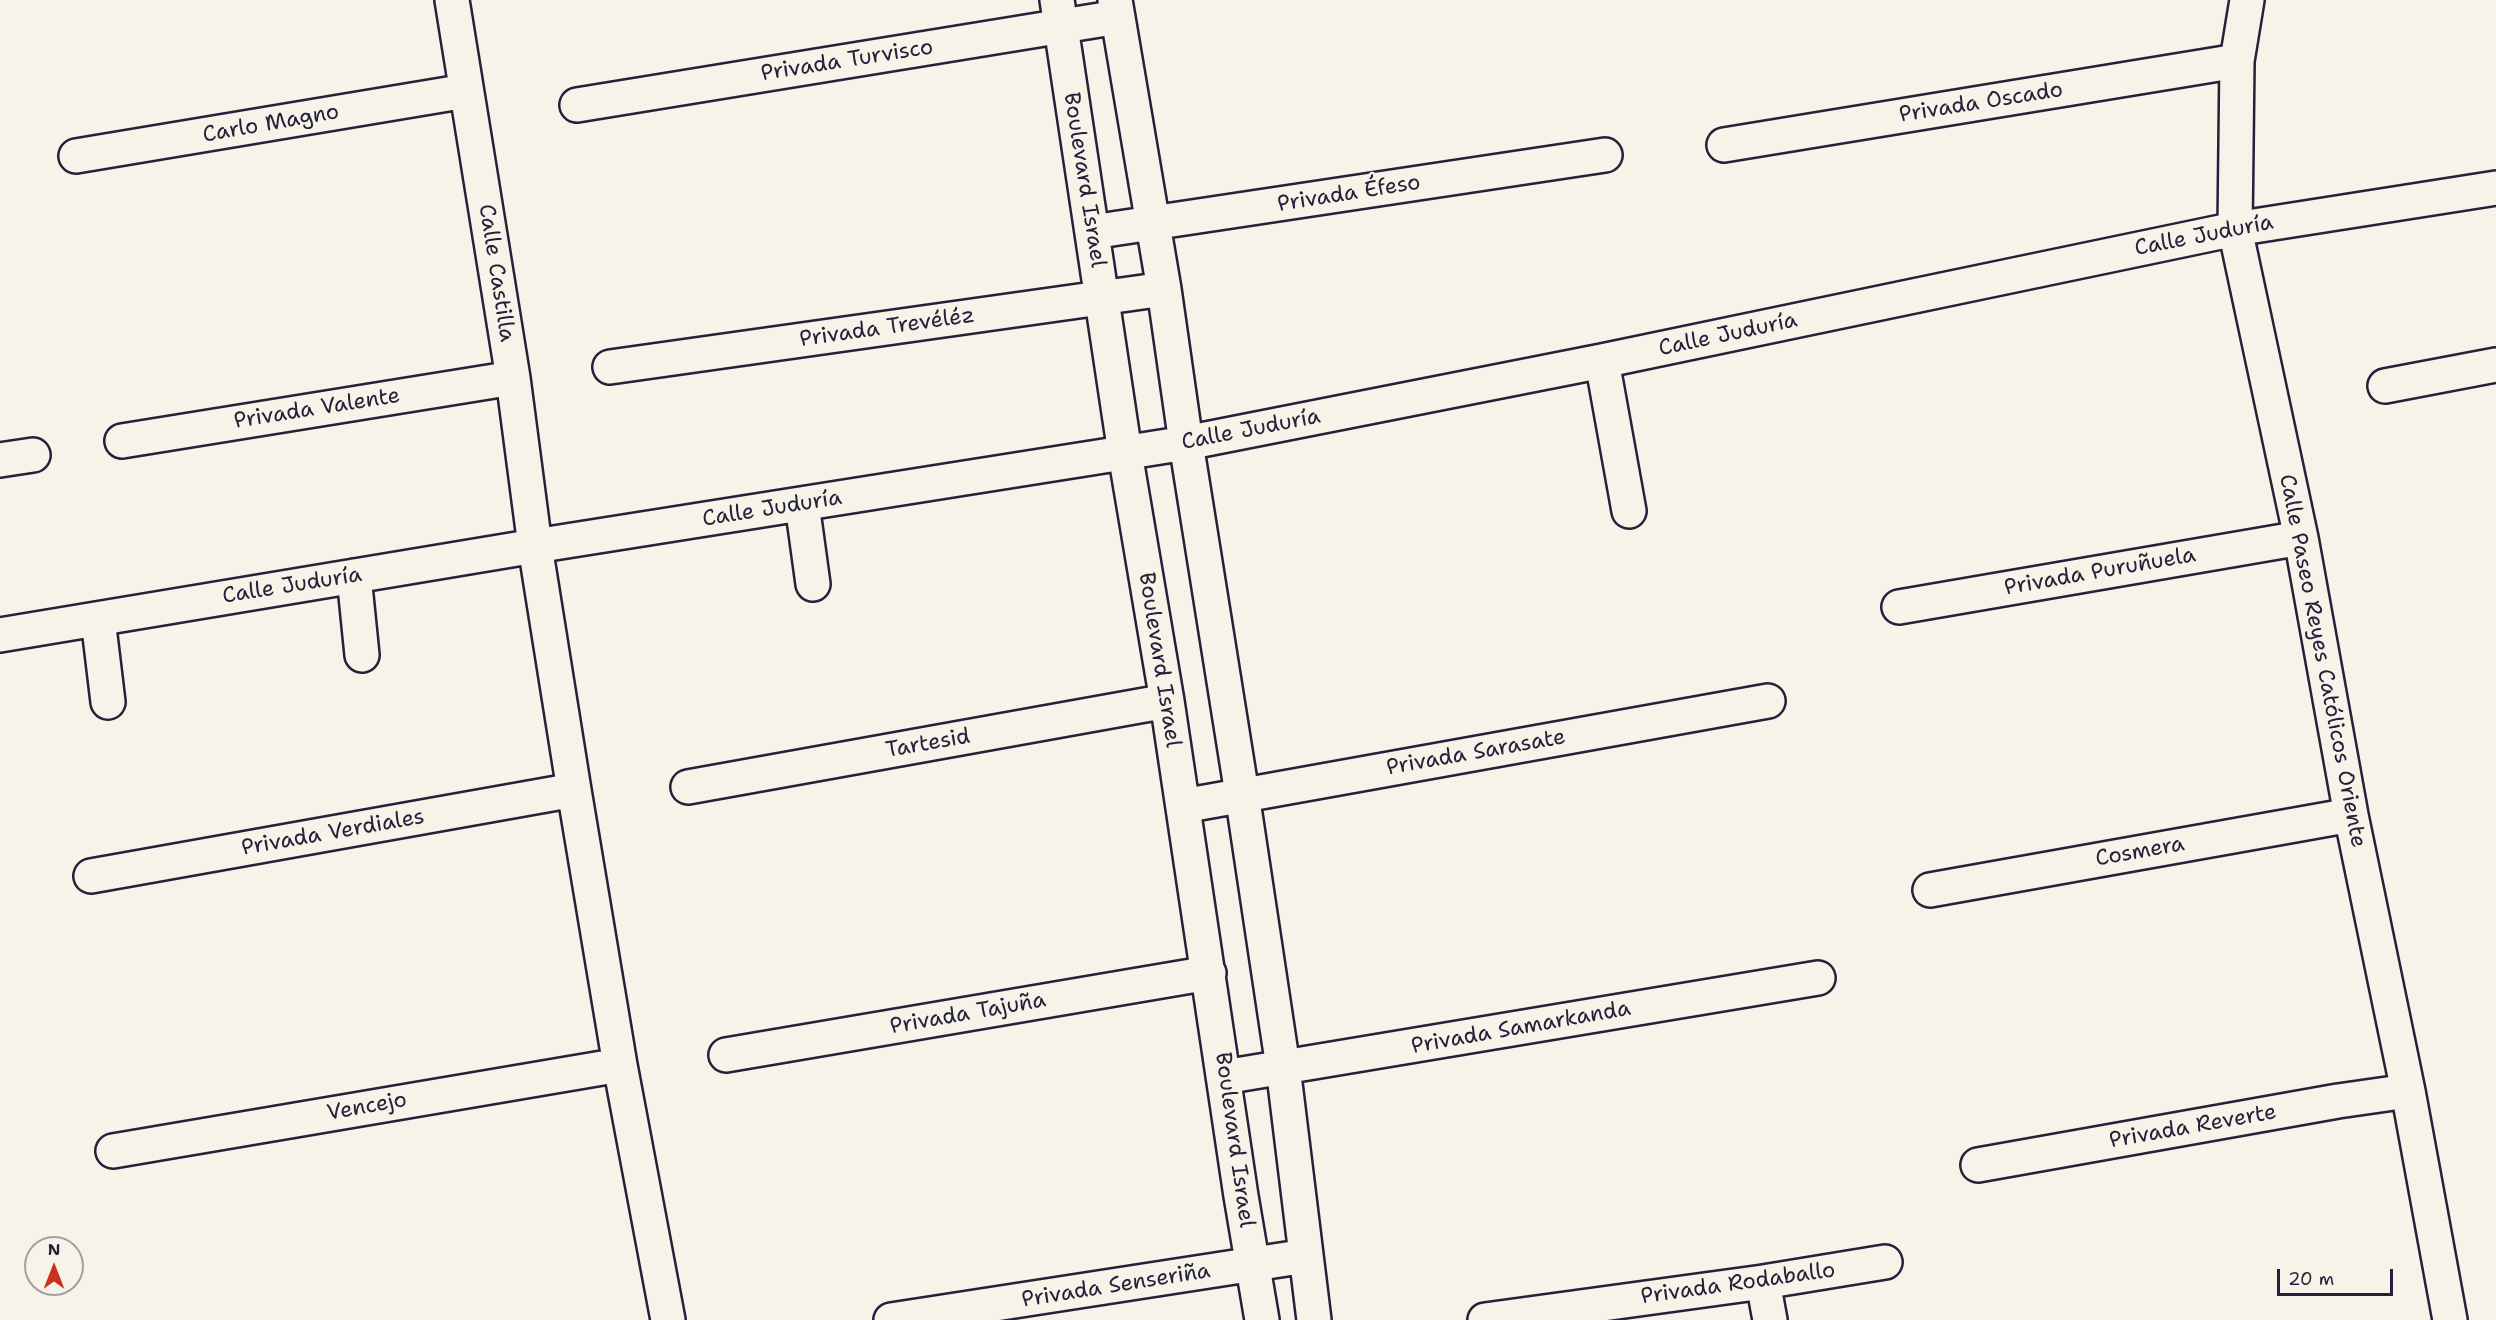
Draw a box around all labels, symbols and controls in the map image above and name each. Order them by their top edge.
street label: Privada Turvisco [759,34,935,88]
street label: Privada Oscado [1897,77,2065,129]
street label: Boulevard Israel [1057,91,1111,269]
street label: Carlo Magno [201,99,341,149]
street label: Privada Éfeso [1276,170,1422,218]
street label: Calle Castilla [472,202,520,344]
street label: Calle Juduría [2132,210,2276,262]
street label: Privada Trevéléz [798,303,976,353]
street label: Calle Juduría [1656,307,1800,363]
street label: Privada Valente [232,383,402,435]
street label: Calle Juduría [1179,404,1323,456]
street label: Calle Paseo Reyes Católicos Oriente [2273,472,2371,850]
street label: Calle Juduría [700,485,844,533]
street label: Privada Puruñuela [2002,542,2198,602]
street label: Calle Juduría [220,562,364,610]
street label: Boulevard Israel [1132,571,1186,749]
street label: Tartesid [884,724,972,764]
street label: Privada Sarasate [1384,724,1568,782]
street label: Privada Verdiales [239,804,427,862]
street label: Cosmera [2093,831,2187,873]
street label: Privada Tajuña [888,987,1048,1041]
street label: Privada Samarkanda [1409,996,1633,1060]
street label: Boulevard Israel [1209,1051,1259,1229]
street label: Vencejo [325,1087,409,1127]
street label: Privada Reverte [2107,1099,2279,1155]
north arrow [24,1236,84,1296]
text: N [48,1239,60,1260]
street label: Privada Rodaballo [1639,1257,1837,1311]
scale bar [2280,1257,2396,1295]
street label: Privada Senseriña [1020,1258,1212,1314]
text: 20 m [2288,1267,2334,1291]

